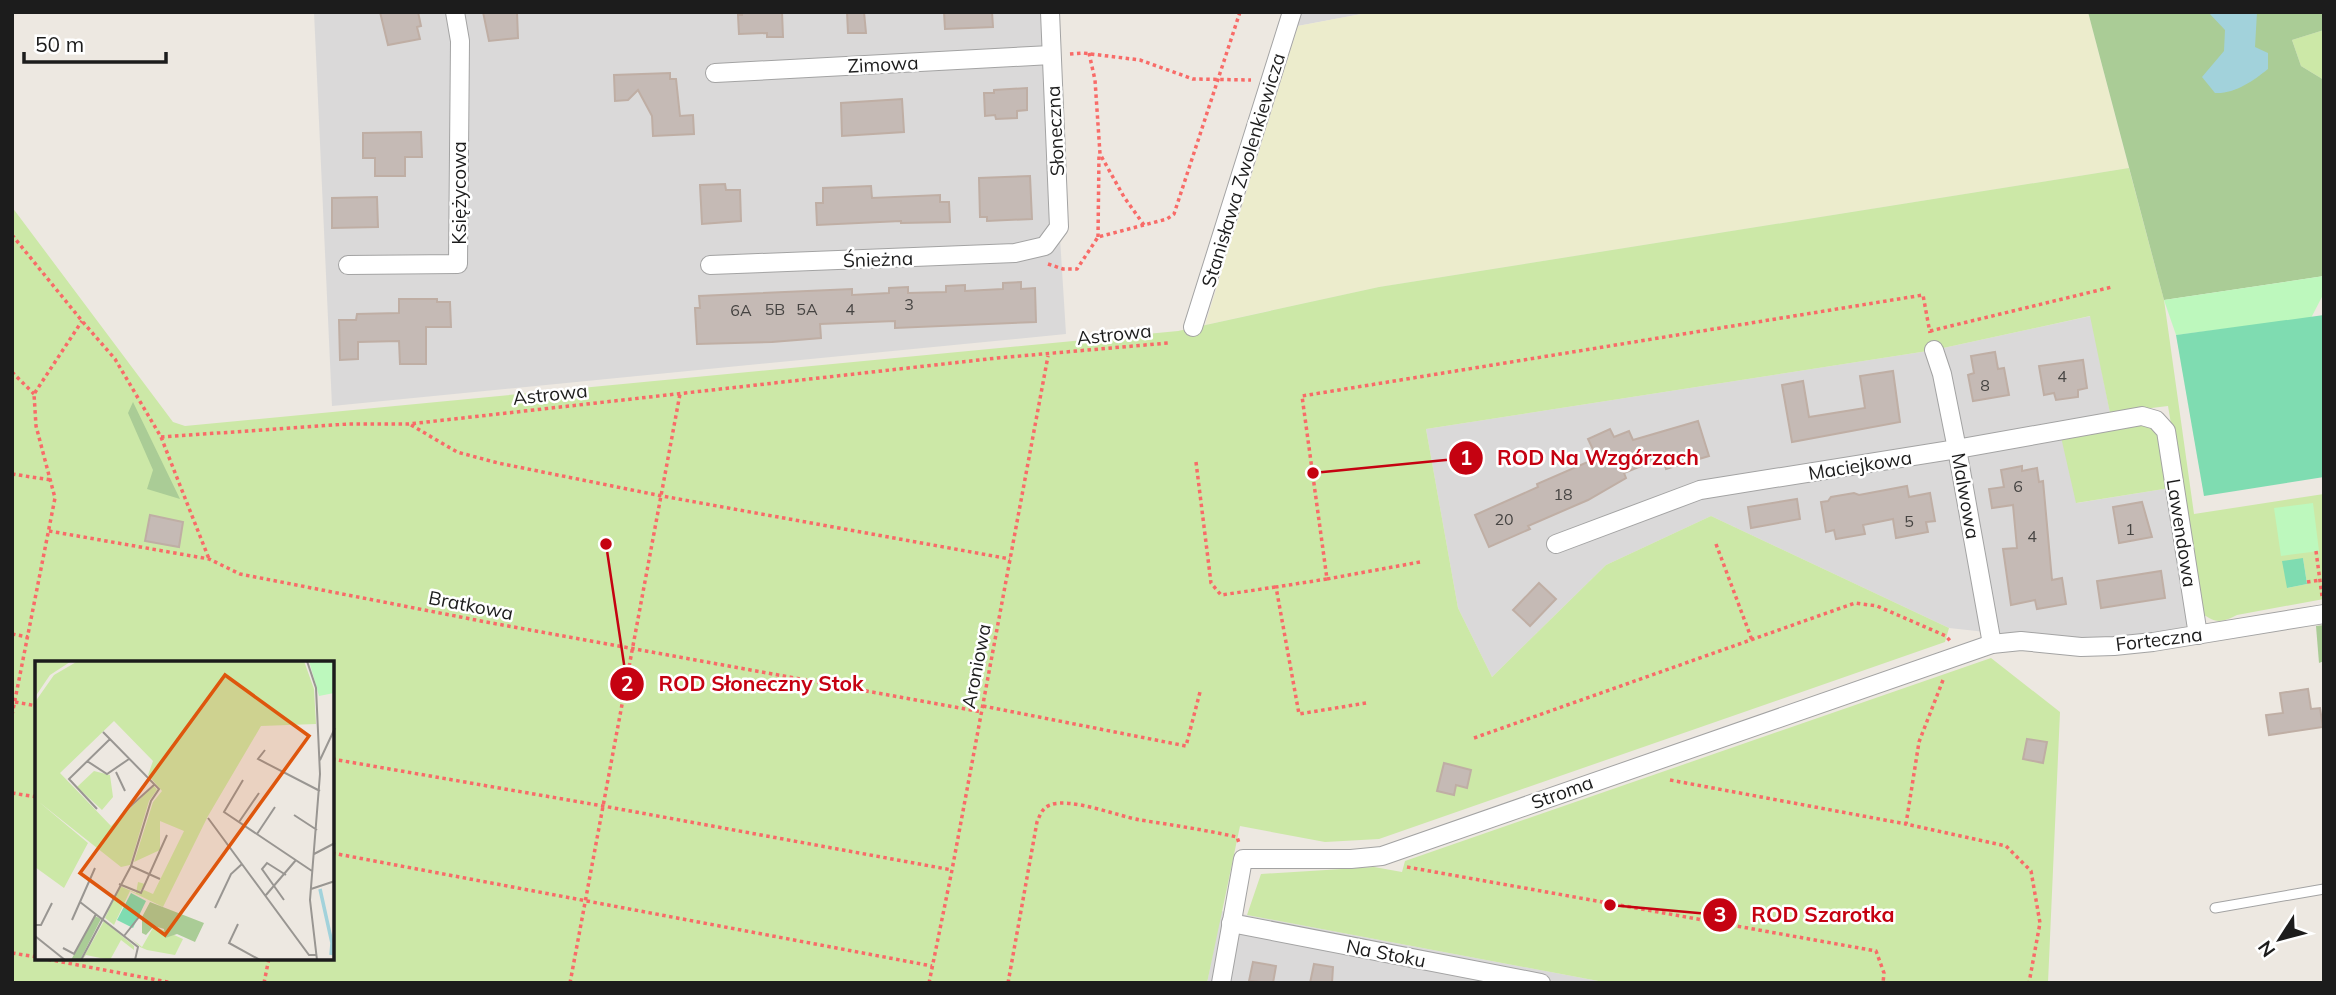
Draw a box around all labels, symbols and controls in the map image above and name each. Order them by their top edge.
scale bar [24,21,166,65]
text: 50 m [35,31,84,57]
street label: Zimowa [847,50,919,78]
street label: Stanisława Zwolenkiewicza [1196,50,1290,290]
street label: Słoneczna [1041,85,1069,177]
street label: Księżycowa [447,141,471,245]
street label: Śnieżna [843,246,913,272]
house number: 3 [904,294,914,314]
house number: 5B [765,299,785,319]
house number: 5A [796,299,818,319]
house number: 4 [845,299,855,319]
house number: 6A [730,300,752,320]
street label: Astrowa [1075,318,1153,350]
house number: 4 [2057,366,2067,386]
house number: 8 [1980,375,1990,395]
street label: Astrowa [511,378,589,410]
callout: ROD Na Wzgórzach [1448,437,1713,479]
text: 1 [1460,444,1472,470]
text: ROD Na Wzgórzach [1497,444,1699,470]
street label: Maciejkowa [1807,445,1913,485]
street label: Malwowa [1947,451,1985,541]
house number: 6 [2013,476,2023,496]
street label: Lawendowa [2162,477,2202,589]
house number: 18 [1553,484,1573,504]
house number: 20 [1494,509,1514,529]
house number: 5 [1904,511,1914,531]
house number: 1 [2125,519,2135,539]
house number: 4 [2027,526,2037,546]
street label: Bratkowa [427,585,515,625]
street label: Aroniowa [956,622,996,710]
street label: Forteczna [2114,622,2204,656]
inset map [35,661,334,960]
callout: ROD Słoneczny Stok [610,663,878,705]
text: 2 [621,670,633,696]
text: ROD Słoneczny Stok [658,670,864,696]
street label: Stroma [1528,770,1596,814]
callout: ROD Szarotka [1702,894,1909,936]
text: 3 [1714,901,1726,927]
text: ROD Szarotka [1751,901,1895,927]
north arrow [2245,904,2315,974]
street label: Na Stoku [1344,934,1428,972]
text: N [2252,936,2280,962]

